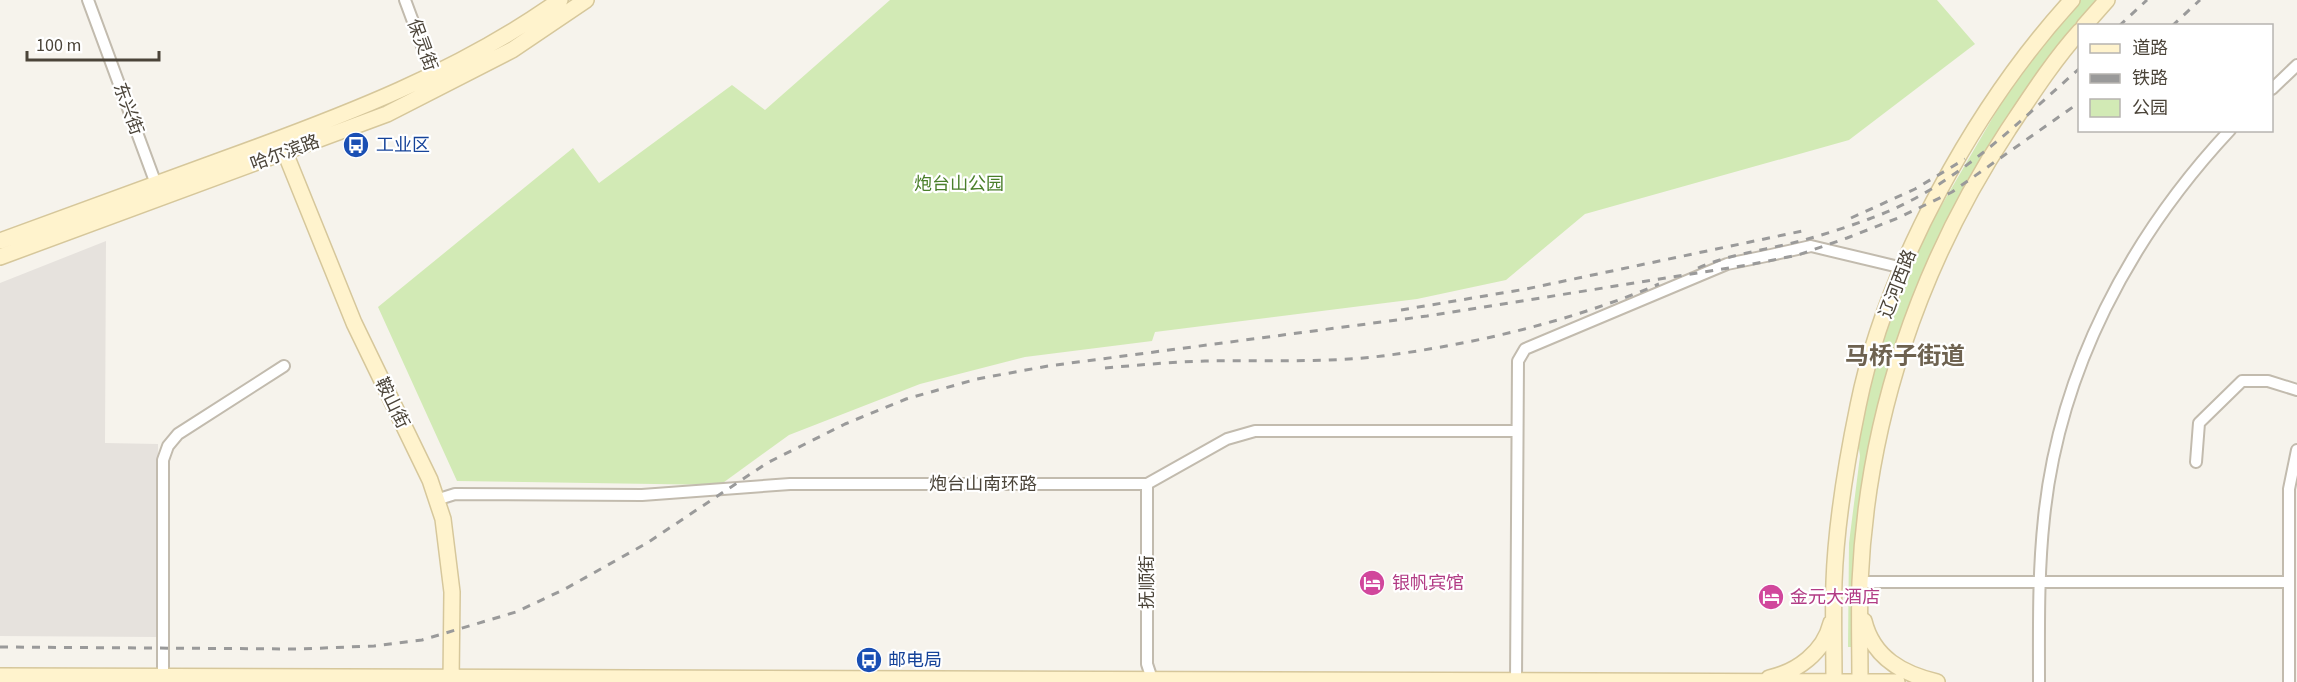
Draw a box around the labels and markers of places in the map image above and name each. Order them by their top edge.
bus stop icon: 工业区 [341,130,371,160]
place label: 工业区 [376,133,430,158]
hotel icon: 银帆宾馆 [1357,568,1387,598]
place label: 银帆宾馆 [1392,571,1464,596]
hotel icon: 金元大酒店 [1756,582,1786,612]
place label: 金元大酒店 [1790,585,1880,610]
bus stop icon: 邮电局 [854,645,884,675]
place label: 邮电局 [888,648,942,673]

